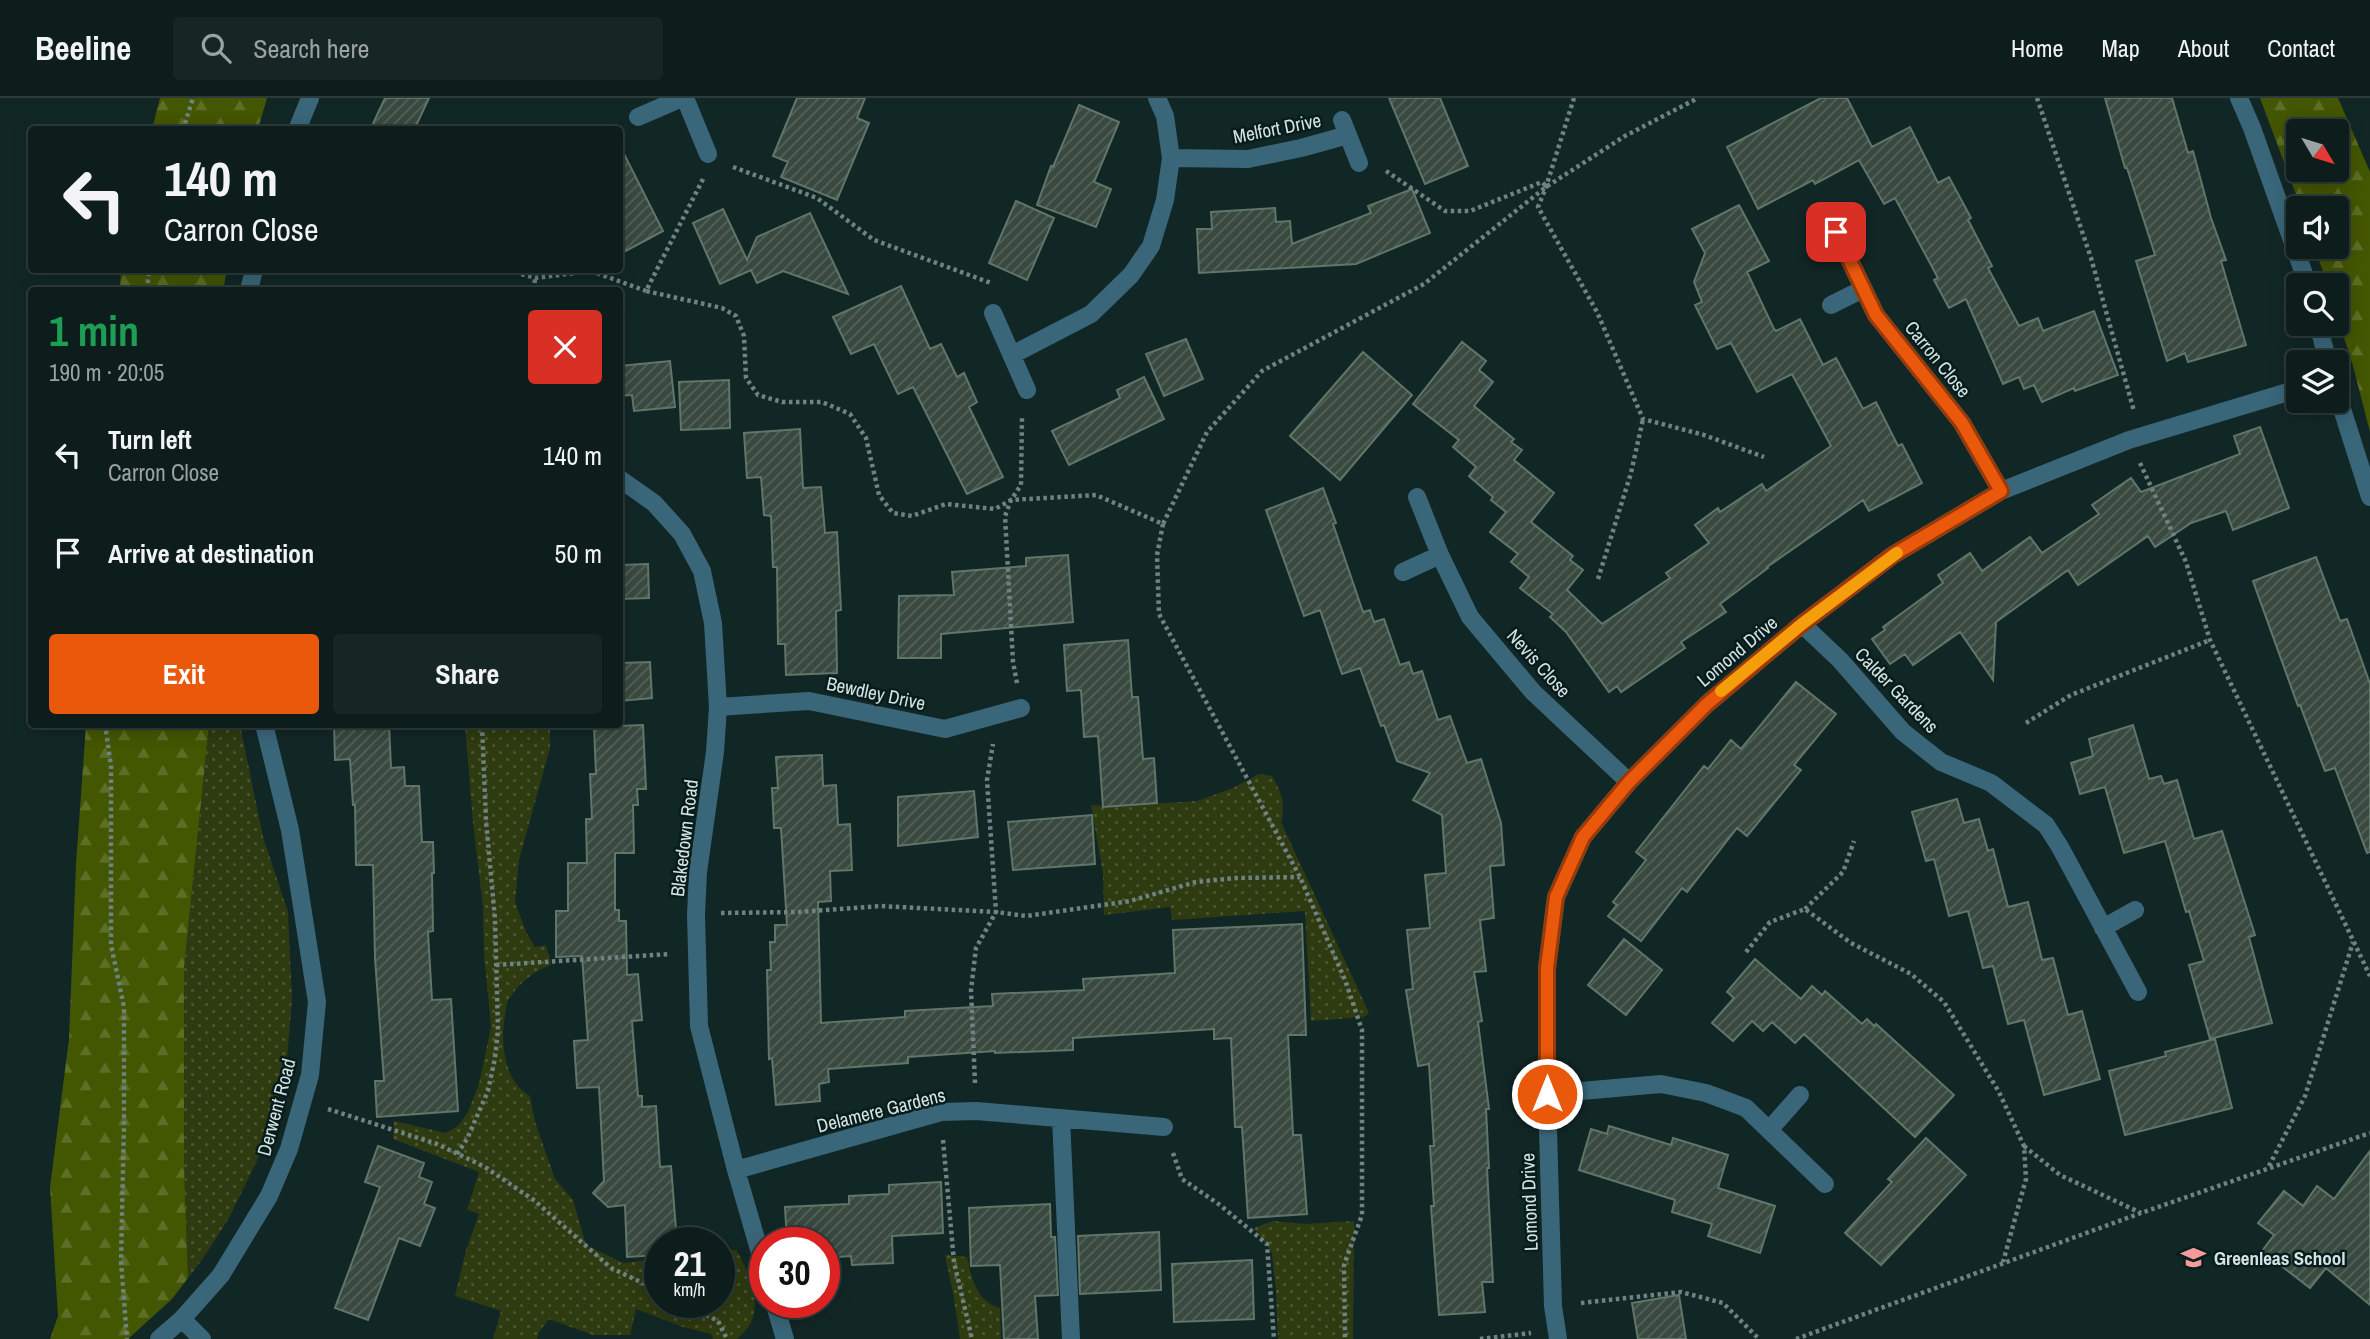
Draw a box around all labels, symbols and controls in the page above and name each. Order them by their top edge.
search box [173,17,663,80]
text: Beeline [35,26,131,70]
icon: search [197,29,235,67]
text: Search here [253,31,369,66]
text: Home [2011,32,2063,64]
text: Map [2101,32,2140,64]
text: About [2178,32,2229,64]
text: Contact [2267,32,2335,64]
street label: Melfort Drive [1231,107,1323,149]
north arrow [2286,119,2348,182]
map controls [2286,119,2349,413]
text: 140 m [164,145,278,211]
icon: left [49,154,140,245]
button: sound [2286,196,2349,259]
pin [1806,202,1866,262]
text: Carron Close [164,208,319,251]
icon: arrive [1817,213,1855,251]
button: search [2286,273,2349,336]
text: 1 min [49,303,139,359]
button: close [528,310,602,384]
street label: Carron Close [1899,315,1977,403]
button: layers [2286,350,2349,413]
text: 190 m · 20:05 [49,357,164,388]
text: Turn left [108,422,192,457]
icon: left [49,436,87,474]
text: 140 m [543,438,602,473]
text: Carron Close [108,457,219,488]
icon: arrive [49,534,87,572]
text: Arrive at destination [108,536,314,571]
text: 50 m [555,536,602,571]
street label: Lomond Drive [1691,610,1783,692]
street label: Nevis Close [1501,623,1577,703]
button: Exit [49,634,319,714]
button: Share [333,634,602,714]
street label: Calder Gardens [1849,641,1945,739]
street label: Bewdley Drive [824,670,928,716]
street label: Blakedown Road [664,778,704,898]
street label: Derwent Road [251,1056,301,1158]
position arrow [1510,1057,1584,1131]
street label: Delamere Gardens [814,1081,948,1139]
street label: Lomond Drive [1514,1153,1544,1251]
speed limit sign: 30 [749,1227,840,1318]
text: 21 [674,1240,705,1287]
school or university icon: Greenleas School [2180,1244,2208,1272]
place label: Greenleas School [2214,1245,2346,1271]
text: km/h [674,1277,706,1302]

